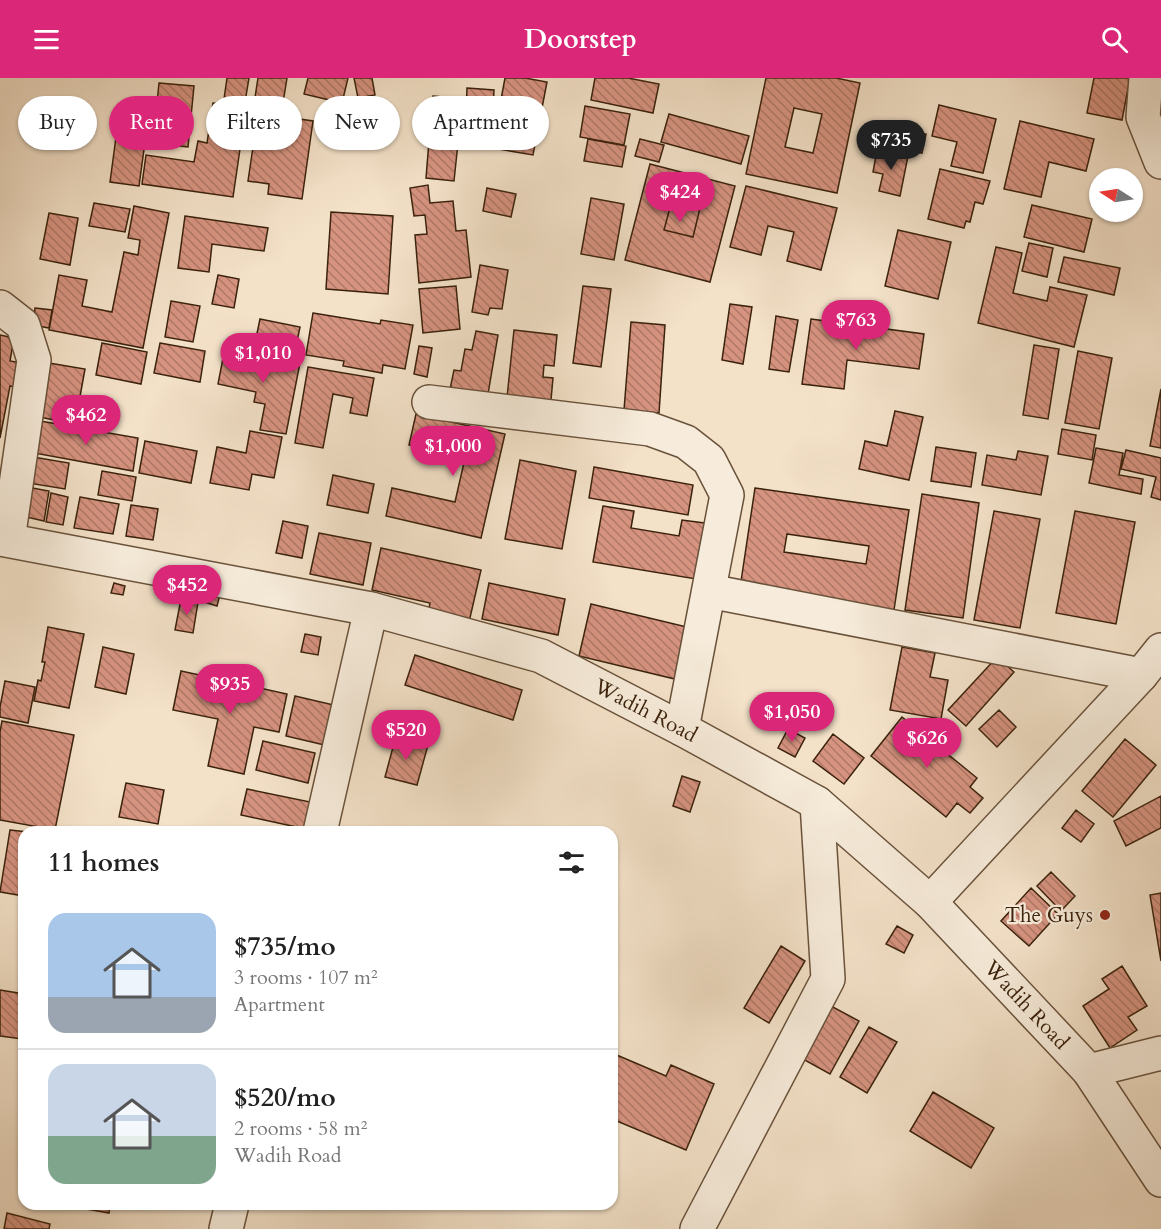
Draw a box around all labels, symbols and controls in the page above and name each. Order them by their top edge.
text: Doorstep [524,21,637,58]
icon: menu [30,23,63,56]
icon: search [1098,23,1131,56]
chip: Buy [18,96,97,150]
chip: Rent [109,96,194,150]
chip: Filters [206,96,302,150]
chip: New [314,96,400,150]
chip: Apartment [412,96,549,150]
pin: $735 [855,120,927,171]
text: $735 [871,126,911,153]
north arrow [1089,168,1143,222]
map controls [1089,168,1143,222]
pin: $424 [644,172,716,223]
text: $424 [660,178,700,205]
pin: $763 [820,300,892,351]
text: $763 [836,306,876,333]
pin: $1,010 [214,333,312,384]
text: $1,010 [234,339,292,366]
pin: $462 [50,395,122,446]
text: $462 [66,401,106,428]
pin: $1,000 [404,426,502,477]
text: $1,000 [424,432,482,459]
pin: $452 [151,565,223,616]
text: $452 [167,571,207,598]
pin: $935 [194,664,266,715]
text: $935 [210,670,250,697]
street label: Wadih Road [588,671,703,749]
pin: $1,050 [743,692,841,743]
text: $1,050 [763,698,821,725]
pin: $520 [370,710,442,761]
text: $520 [386,716,426,743]
pin: $626 [891,718,963,769]
text: $626 [907,724,947,751]
text: 11 homes [48,845,159,880]
icon: filters [555,846,588,879]
place label: The Guys [1005,901,1093,930]
marker: The Guys [1098,908,1112,922]
text: $735/mo [234,929,336,964]
icon: home [96,937,168,1009]
street label: Wadih Road [977,953,1076,1056]
text: 3 rooms · 107 m² [234,964,378,991]
text: Apartment [234,991,325,1018]
text: $520/mo [234,1080,336,1115]
icon: home [96,1088,168,1160]
text: 2 rooms · 58 m² [234,1115,367,1142]
text: Wadih Road [234,1142,341,1169]

